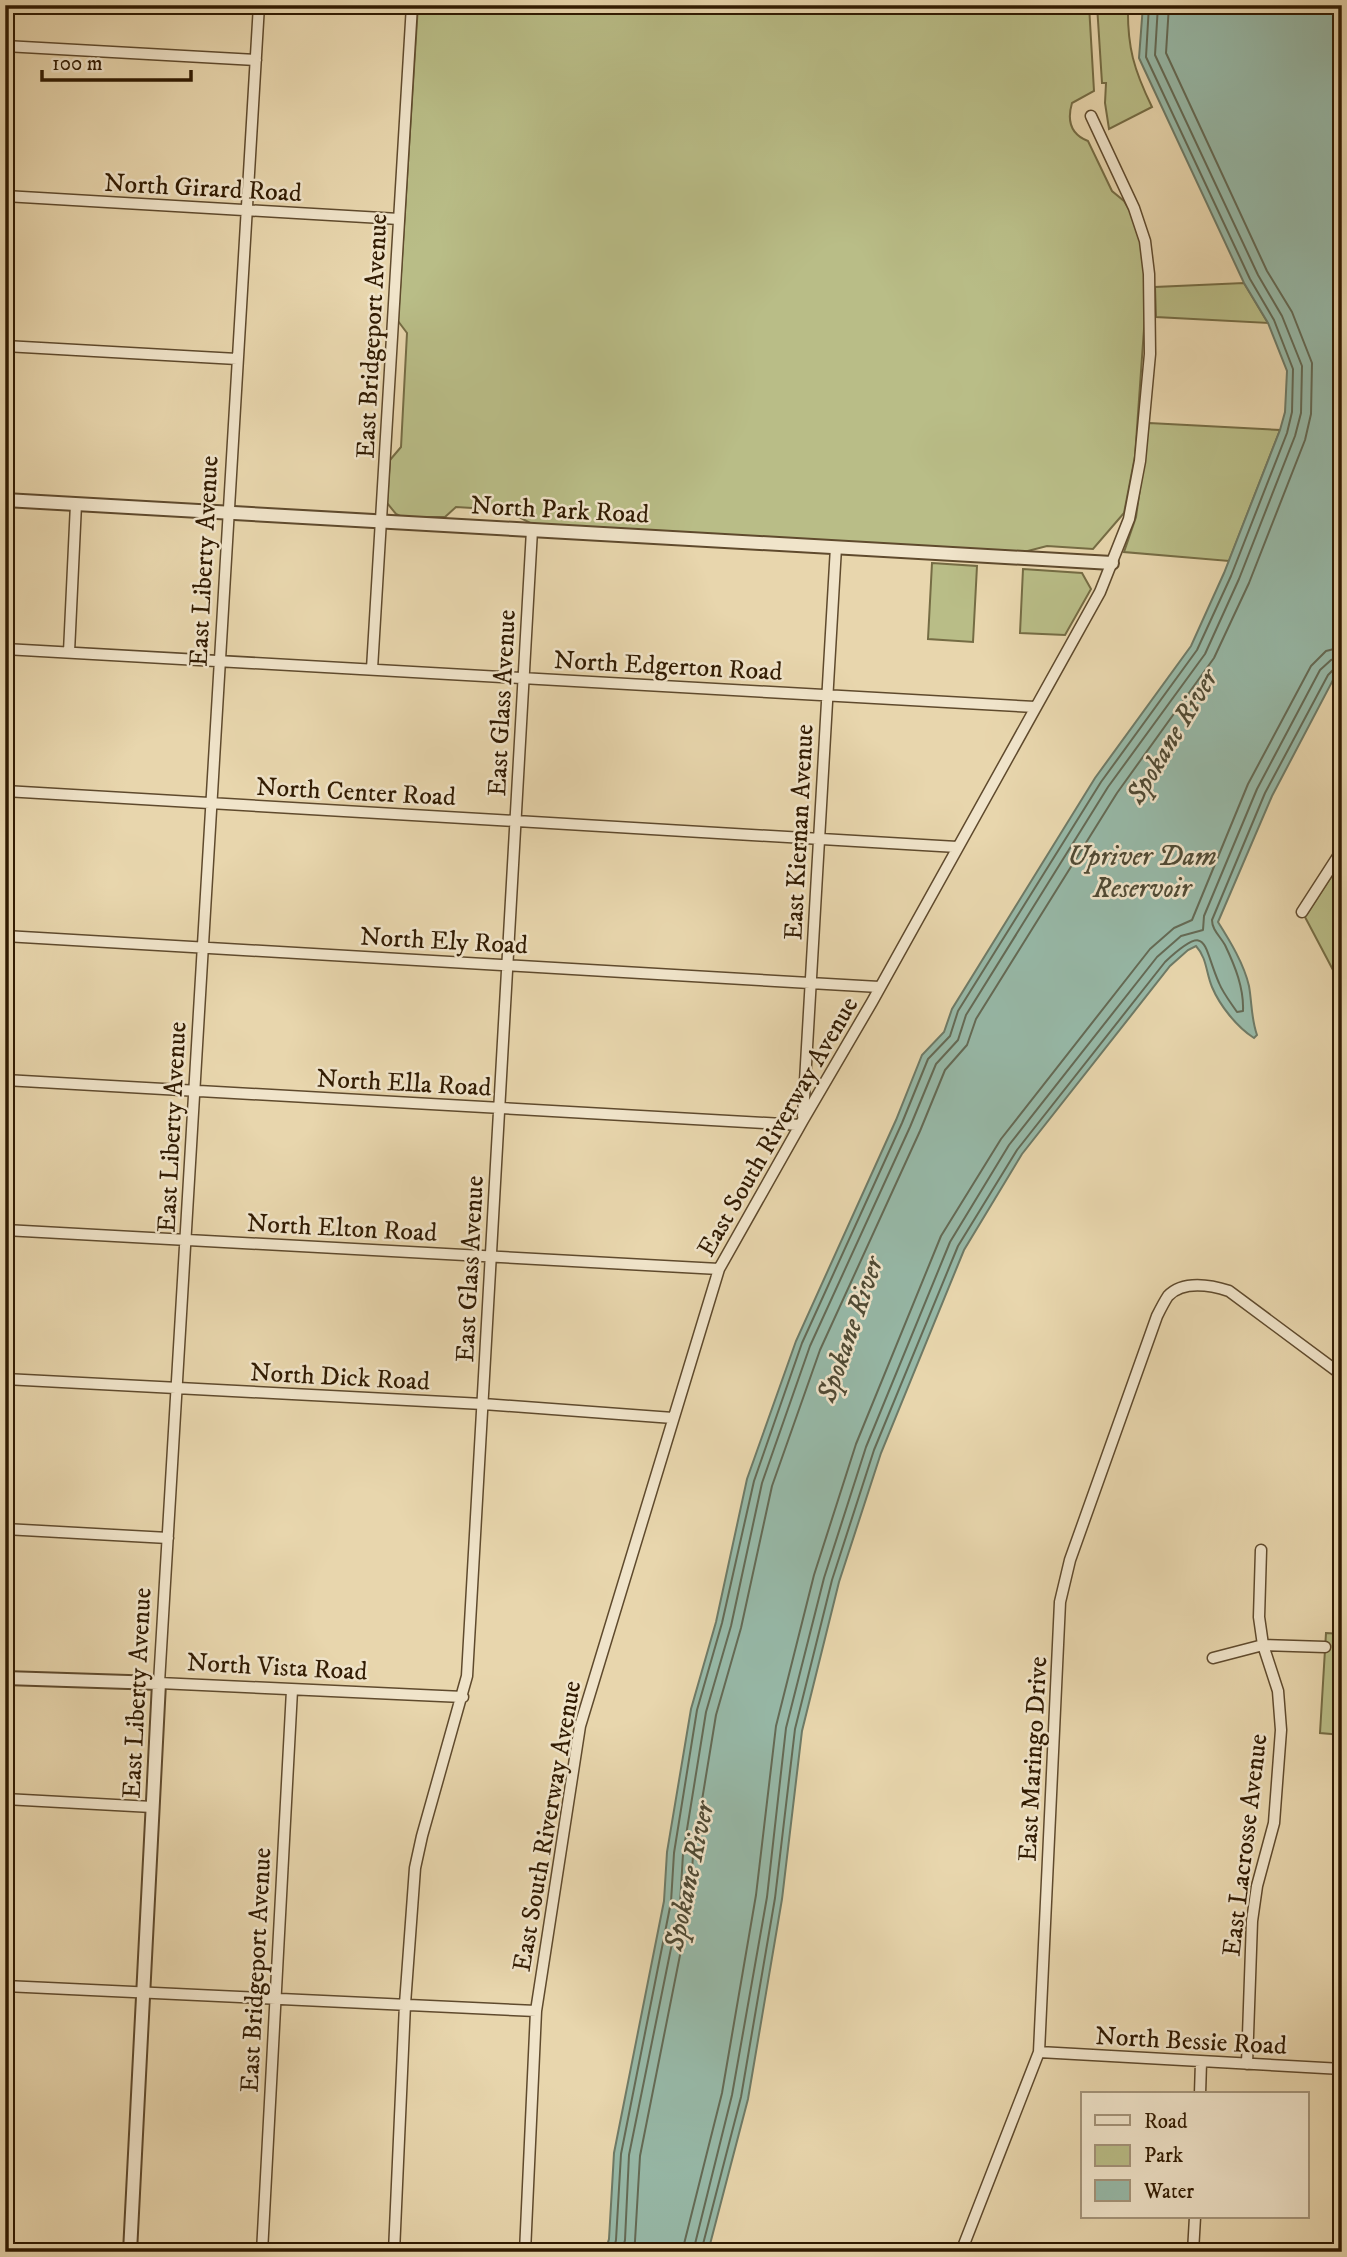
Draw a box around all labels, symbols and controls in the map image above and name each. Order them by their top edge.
scale bar [42,38,191,82]
text: 100 m [52,51,103,77]
street label: North Girard Road [103,167,303,210]
street label: East Bridgeport Avenue [350,213,395,459]
street label: East Liberty Avenue [182,455,227,667]
street label: North Park Road [470,489,650,532]
street label: East Glass Avenue [481,609,524,797]
street label: North Edgerton Road [553,644,783,689]
water label: Spokane River [1118,661,1227,811]
street label: East Kiernan Avenue [777,723,822,941]
street label: North Center Road [255,771,457,814]
water label: Upriver Dam Reservoir [1067,839,1217,906]
street label: North Ely Road [359,921,529,962]
street label: East South Riverway Avenue [690,991,866,1263]
street label: East Liberty Avenue [150,1021,195,1233]
street label: North Ella Road [316,1062,492,1105]
street label: East Glass Avenue [449,1175,492,1363]
street label: North Elton Road [246,1207,438,1250]
water label: Spokane River [809,1250,892,1408]
street label: North Dick Road [249,1356,431,1399]
street label: East Liberty Avenue [115,1587,160,1799]
street label: North Vista Road [186,1646,368,1689]
street label: East Maringo Drive [1012,1656,1055,1863]
street label: East South Riverway Avenue [506,1678,589,1974]
street label: East Lacrosse Avenue [1215,1732,1276,1958]
water label: Spokane River [656,1797,723,1955]
street label: East Bridgeport Avenue [234,1847,279,2093]
street label: North Bessie Road [1094,2020,1288,2063]
legend [1081,2092,1308,2218]
text: Road [1144,2109,1188,2135]
text: Park [1144,2143,1184,2169]
text: Water [1143,2179,1194,2205]

